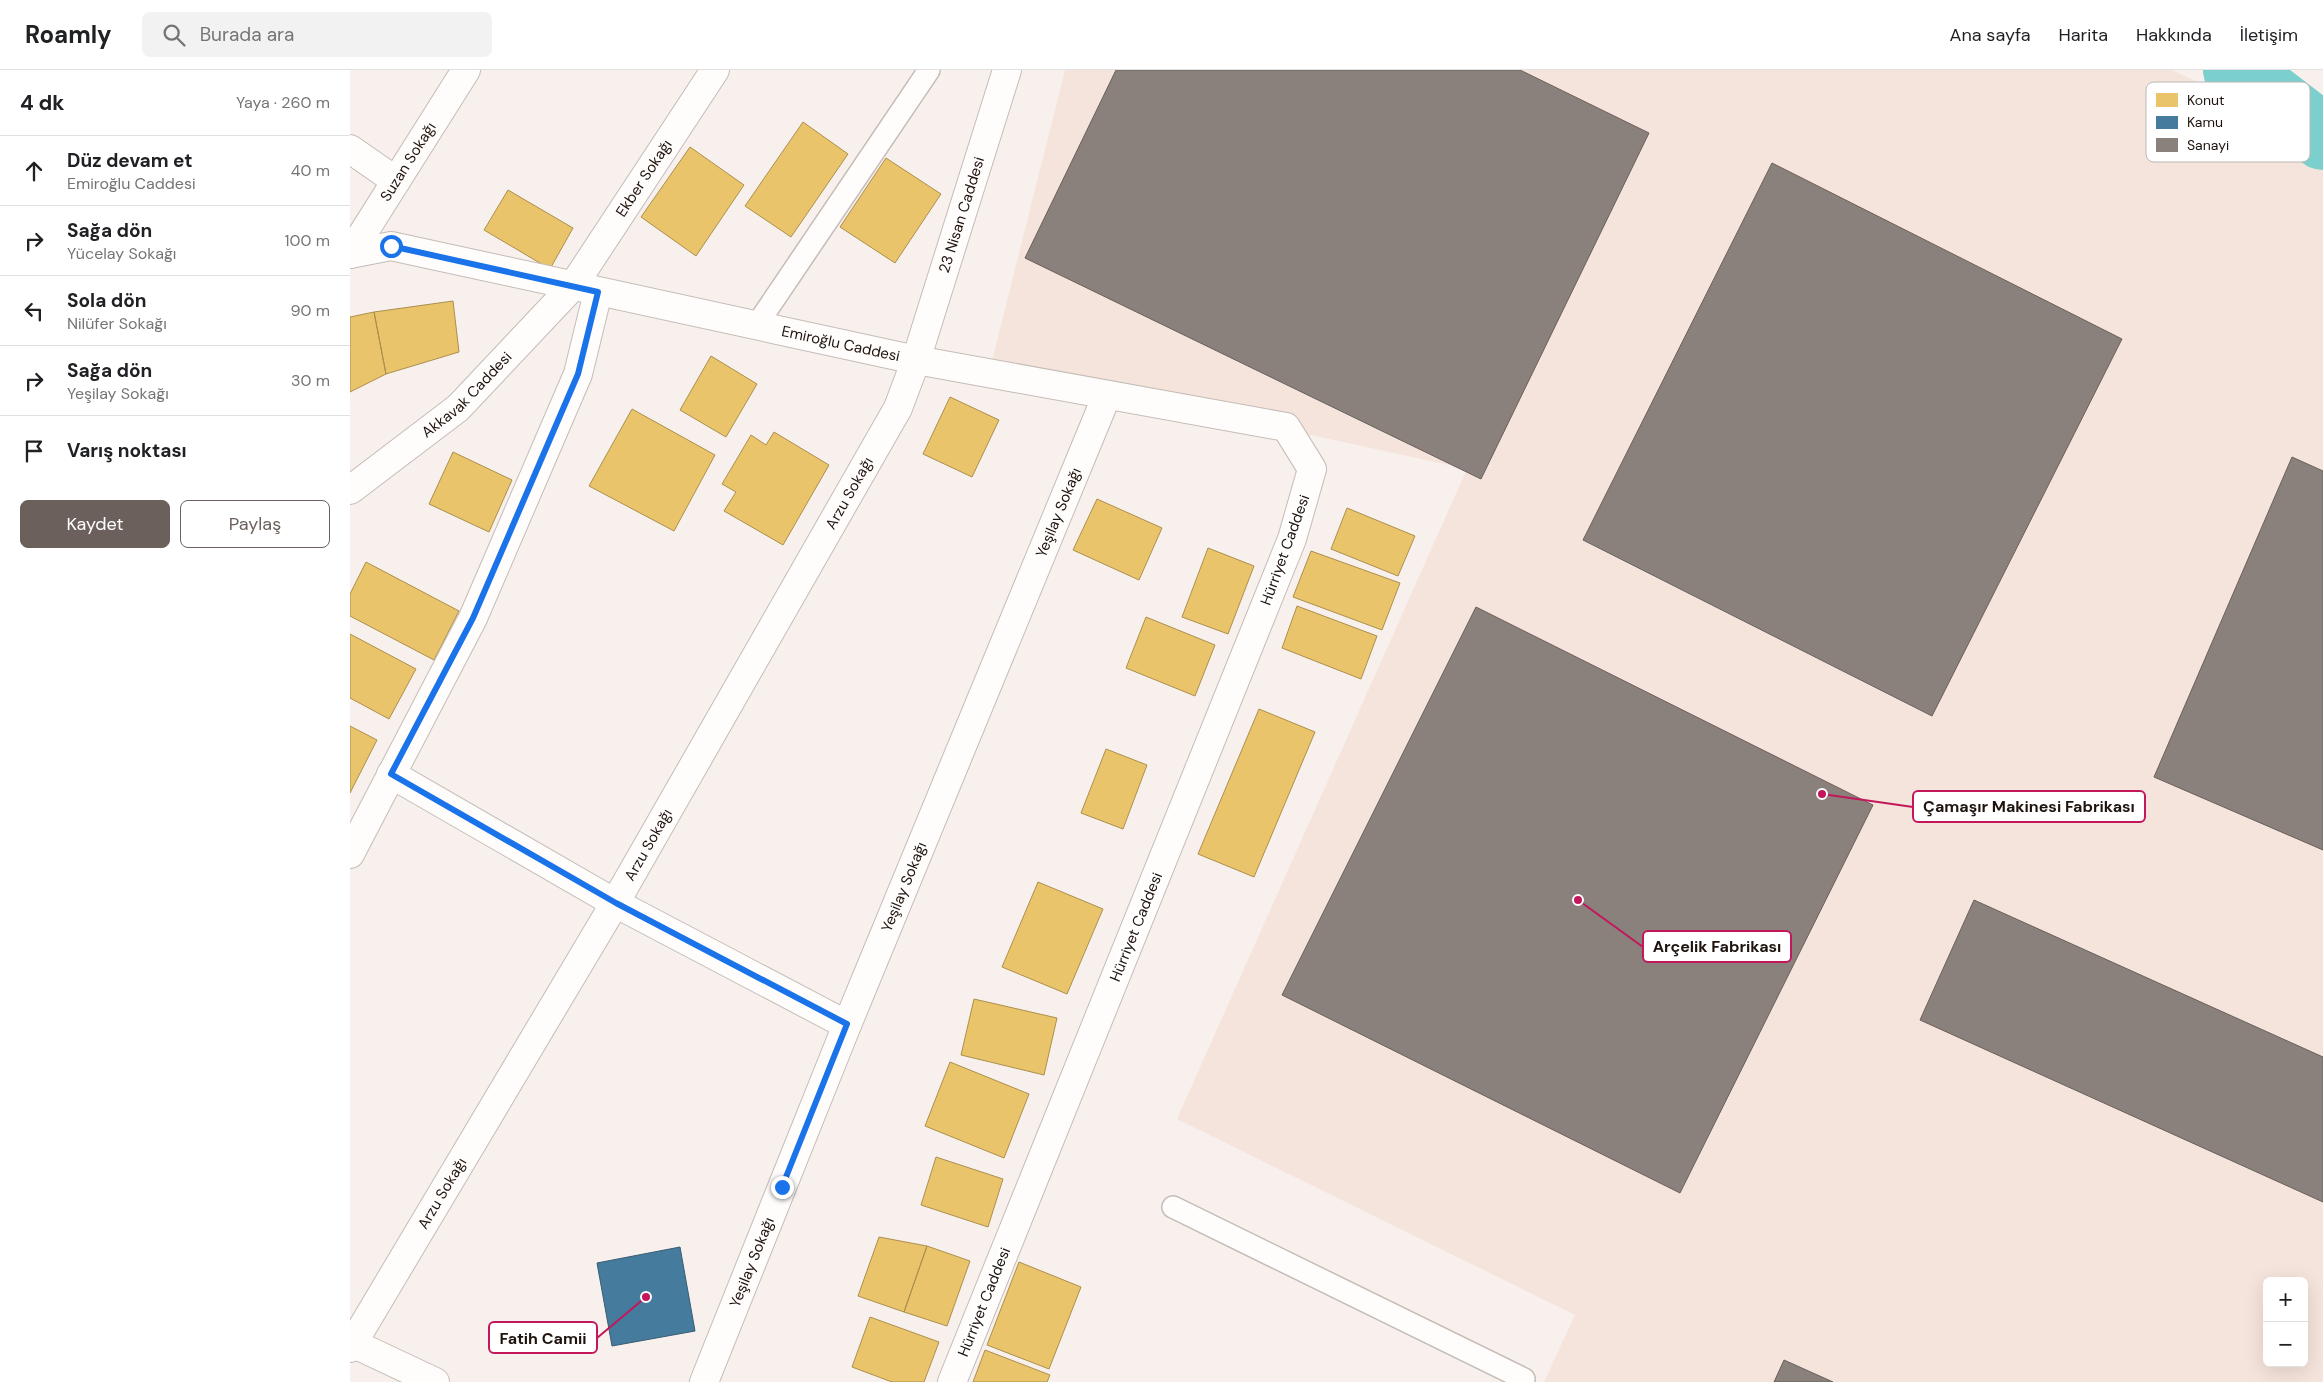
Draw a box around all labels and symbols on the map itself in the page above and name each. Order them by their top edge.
legend [2146,82,2310,162]
text: Konut [2187,91,2225,109]
text: Kamu [2187,113,2223,131]
street label: Suzan Sokağı [376,118,441,205]
street label: Ekber Sokağı [611,136,677,221]
text: Sanayi [2187,136,2229,154]
street label: 23 Nisan Caddesi [934,154,989,276]
route start [380,235,403,258]
street label: Emiroğlu Caddesi [780,321,902,366]
street label: Akkavak Caddesi [417,347,516,442]
street label: Arzu Sokağı [821,453,878,533]
street label: Yeşilay Sokağı [1031,465,1086,560]
street label: Hürriyet Caddesi [1256,492,1314,608]
callout: Çamaşır Makinesi Fabrikası [1913,791,2145,822]
text: Çamaşır Makinesi Fabrikası [1923,796,2135,817]
street label: Arzu Sokağı [620,805,677,884]
street label: Yeşilay Sokağı [877,839,931,935]
street label: Hürriyet Caddesi [1105,869,1167,985]
callout: Arçelik Fabrikası [1643,931,1791,962]
text: Arçelik Fabrikası [1653,936,1781,957]
street label: Arzu Sokağı [413,1154,471,1233]
route end [771,1176,794,1199]
street label: Yeşilay Sokağı [725,1214,779,1310]
street label: Hürriyet Caddesi [953,1244,1015,1360]
callout: Fatih Camii [489,1322,597,1353]
text: Fatih Camii [499,1328,587,1349]

